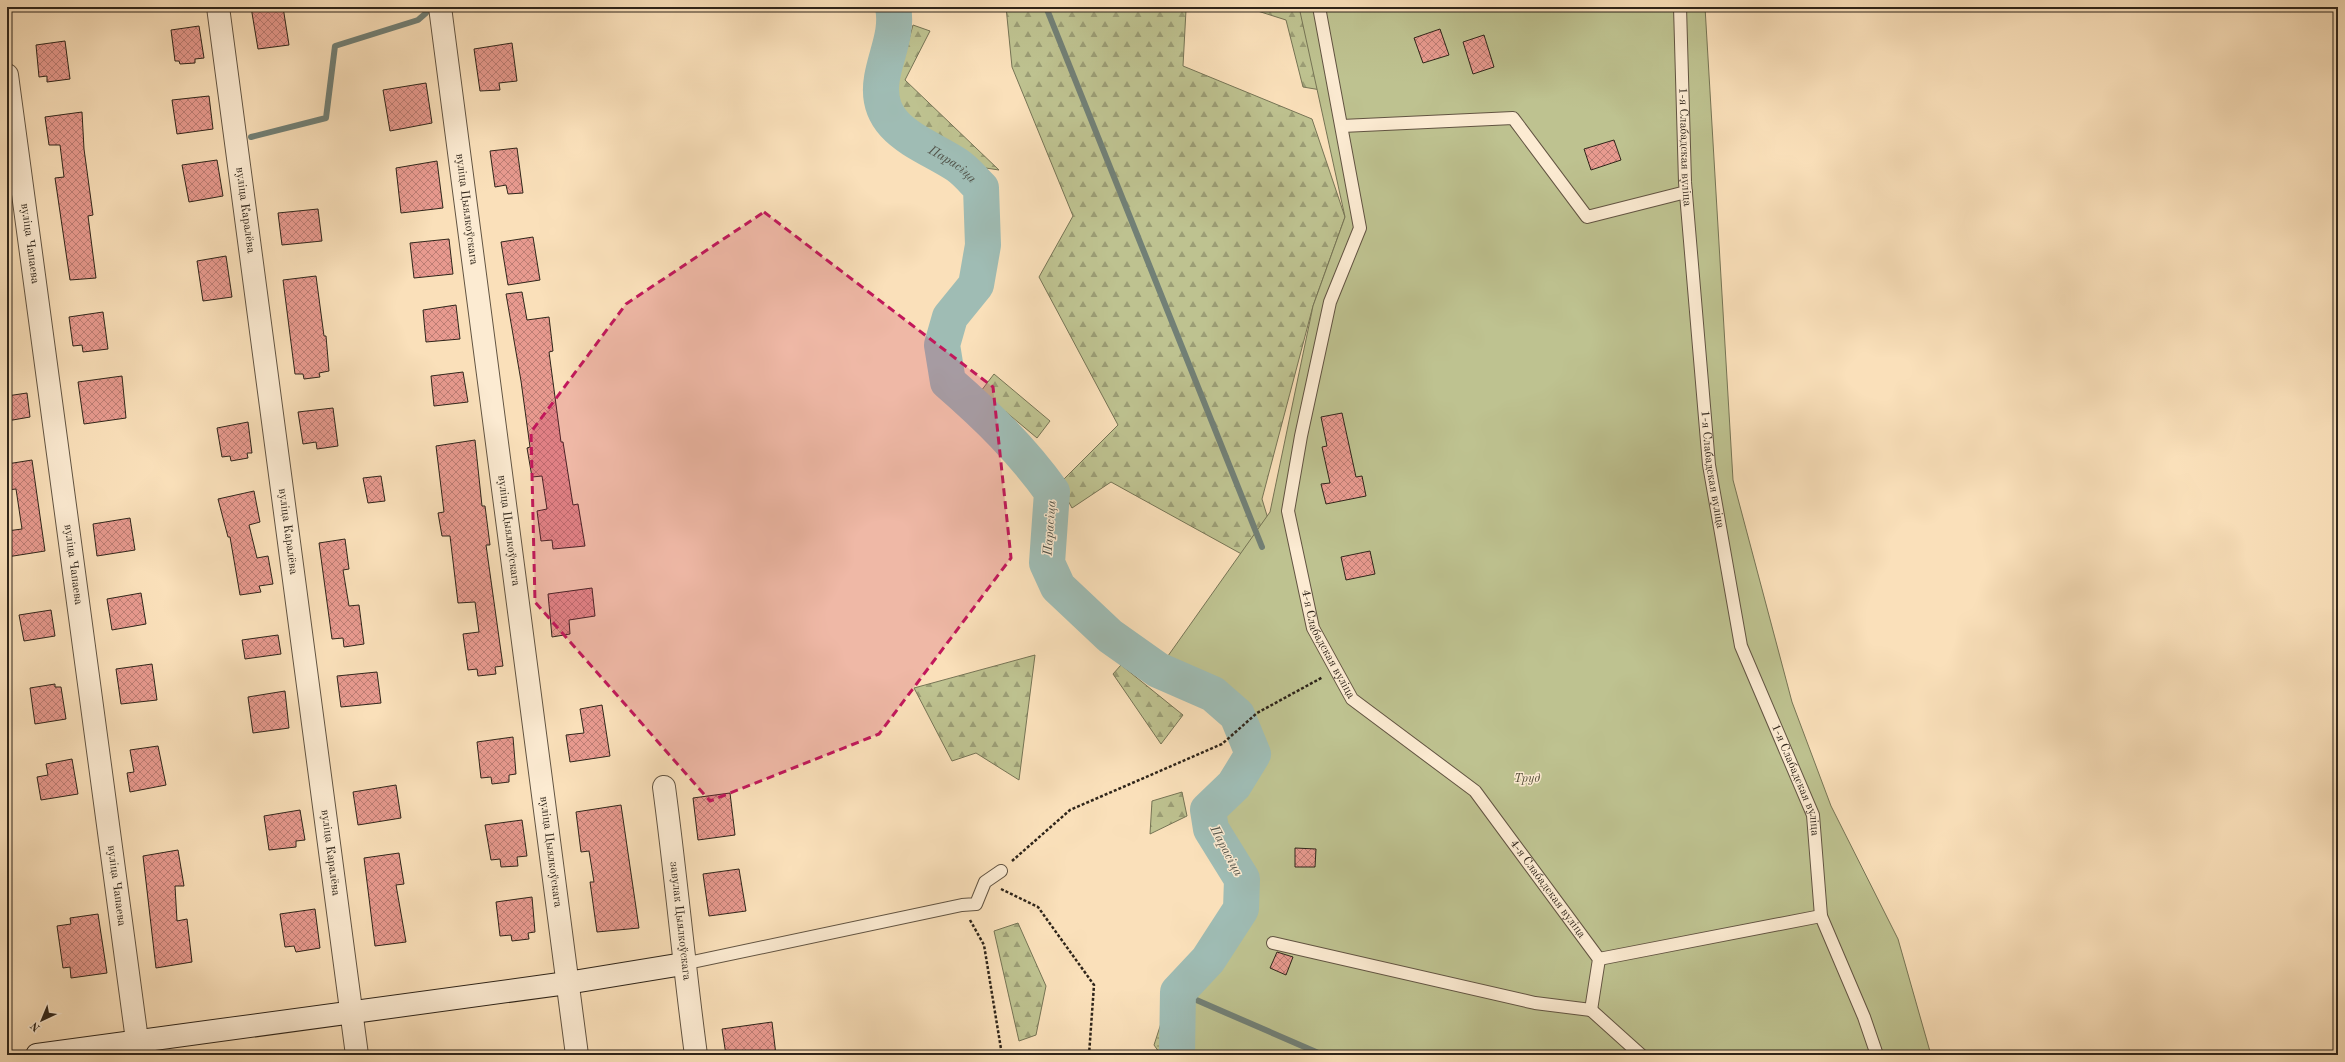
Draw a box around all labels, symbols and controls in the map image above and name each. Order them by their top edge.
street label: 1-я Слабадская вуліца [1676,87,1693,207]
water label: Парасіца [925,143,979,185]
street label: вуліца Цыялкоўскага [453,153,480,266]
street label: вуліца Каралёва [233,166,257,254]
street label: вуліца Чапаева [18,202,41,285]
street label: 1-я Слабадская вуліца [1698,410,1726,530]
street label: вуліца Цыялкоўскага [495,474,522,587]
street label: вуліца Каралёва [276,488,299,575]
water label: Парасіца [1042,500,1058,557]
street label: вуліца Чапаева [62,524,84,606]
street label: 4-я Слабадская вуліца [1299,589,1357,701]
street label: 1-я Слабадская вуліца [1769,722,1821,836]
park label: Труд [1514,773,1540,785]
street label: вуліца Цыялкоўскага [537,795,564,908]
street label: вуліца Каралёва [318,809,342,896]
water label: Парасіца [1207,823,1245,879]
street label: 4-я Слабадская вуліца [1507,838,1588,941]
street label: вуліца Чапаева [105,845,128,927]
street label: завулак Цыялкоўскага [667,861,693,981]
north arrow [22,1000,62,1040]
text: N [29,1019,43,1033]

